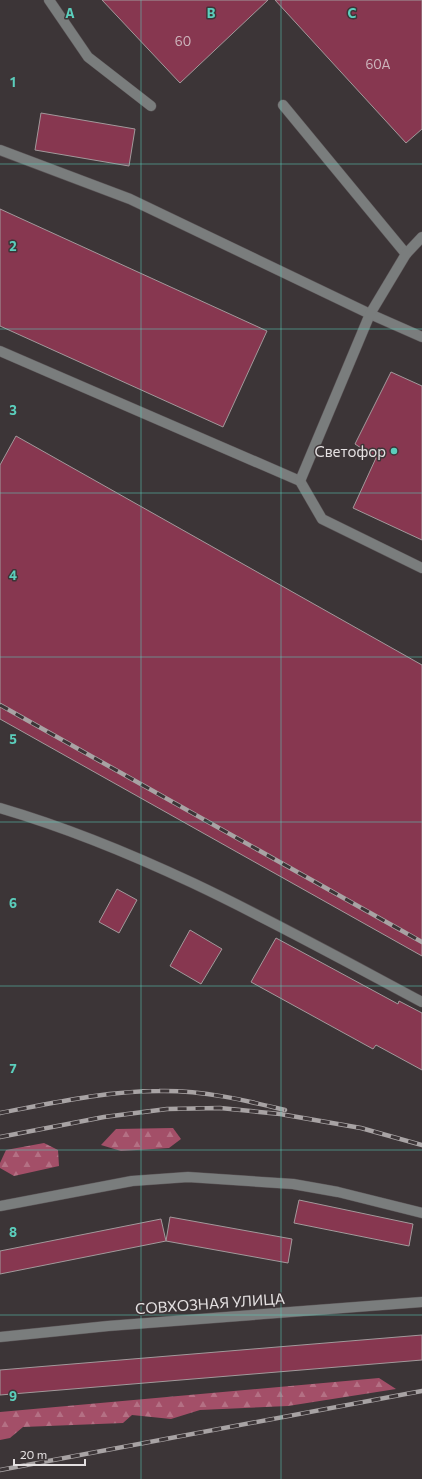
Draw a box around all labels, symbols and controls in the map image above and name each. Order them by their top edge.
text: A [65,5,75,21]
text: B [207,5,216,21]
text: C [348,5,357,21]
house number: 60 [175,33,191,49]
house number: 60А [365,56,391,72]
text: 1 [10,74,16,90]
text: 2 [9,238,17,254]
text: 3 [9,402,17,418]
place label: Светофор [314,442,386,460]
marker: Светофор [389,446,399,456]
text: 4 [9,567,17,583]
text: 5 [9,731,17,747]
text: 6 [9,895,17,911]
text: 7 [9,1060,17,1076]
text: 8 [9,1224,17,1240]
street label: СОВХОЗНАЯ УЛИЦА [134,1289,286,1317]
text: 9 [9,1388,17,1404]
scale bar [14,1441,85,1467]
text: 20 m [20,1447,47,1461]

